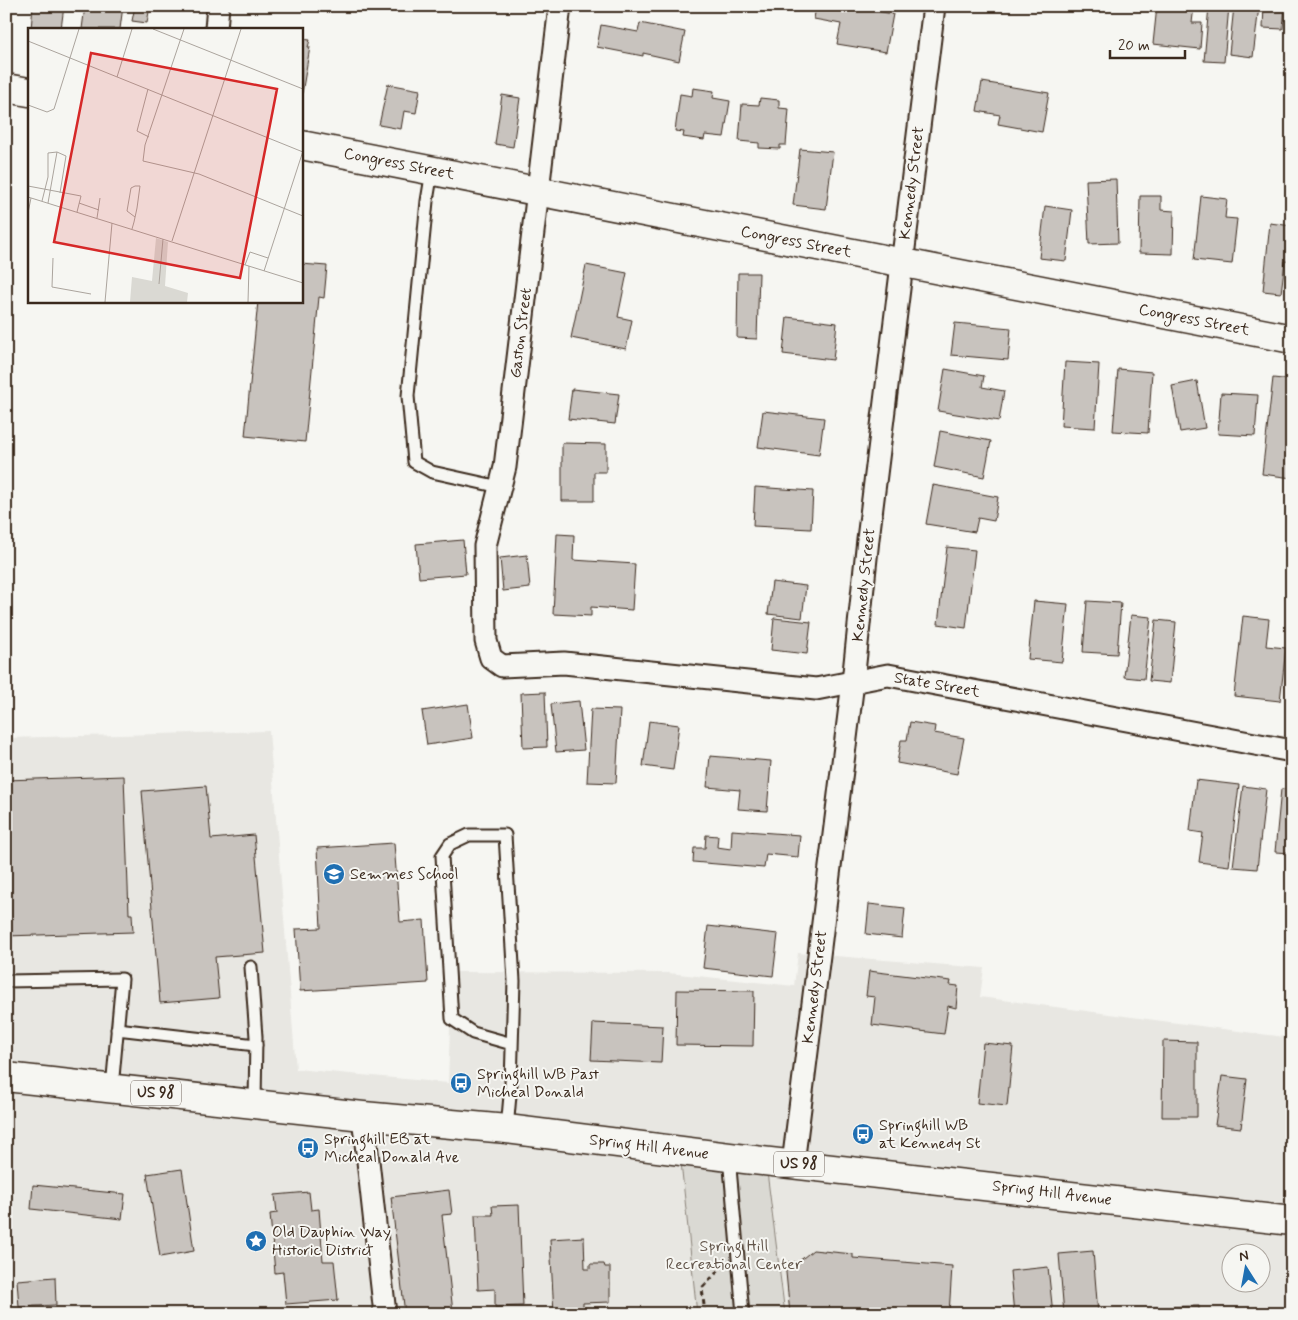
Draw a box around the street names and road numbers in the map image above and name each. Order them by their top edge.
street label: Kennedy Street [895,125,929,241]
street label: Congress Street [342,143,457,186]
street label: Congress Street [739,221,854,264]
street label: Gaston Street [505,286,537,380]
street label: Congress Street [1137,299,1252,342]
street label: Kennedy Street [848,527,880,643]
street label: State Street [892,667,982,703]
street label: Kennedy Street [798,929,832,1045]
road number: US 98 [131,1080,181,1106]
street label: Spring Hill Avenue [588,1129,710,1166]
road number: US 98 [774,1152,824,1176]
street label: Spring Hill Avenue [991,1175,1113,1212]

